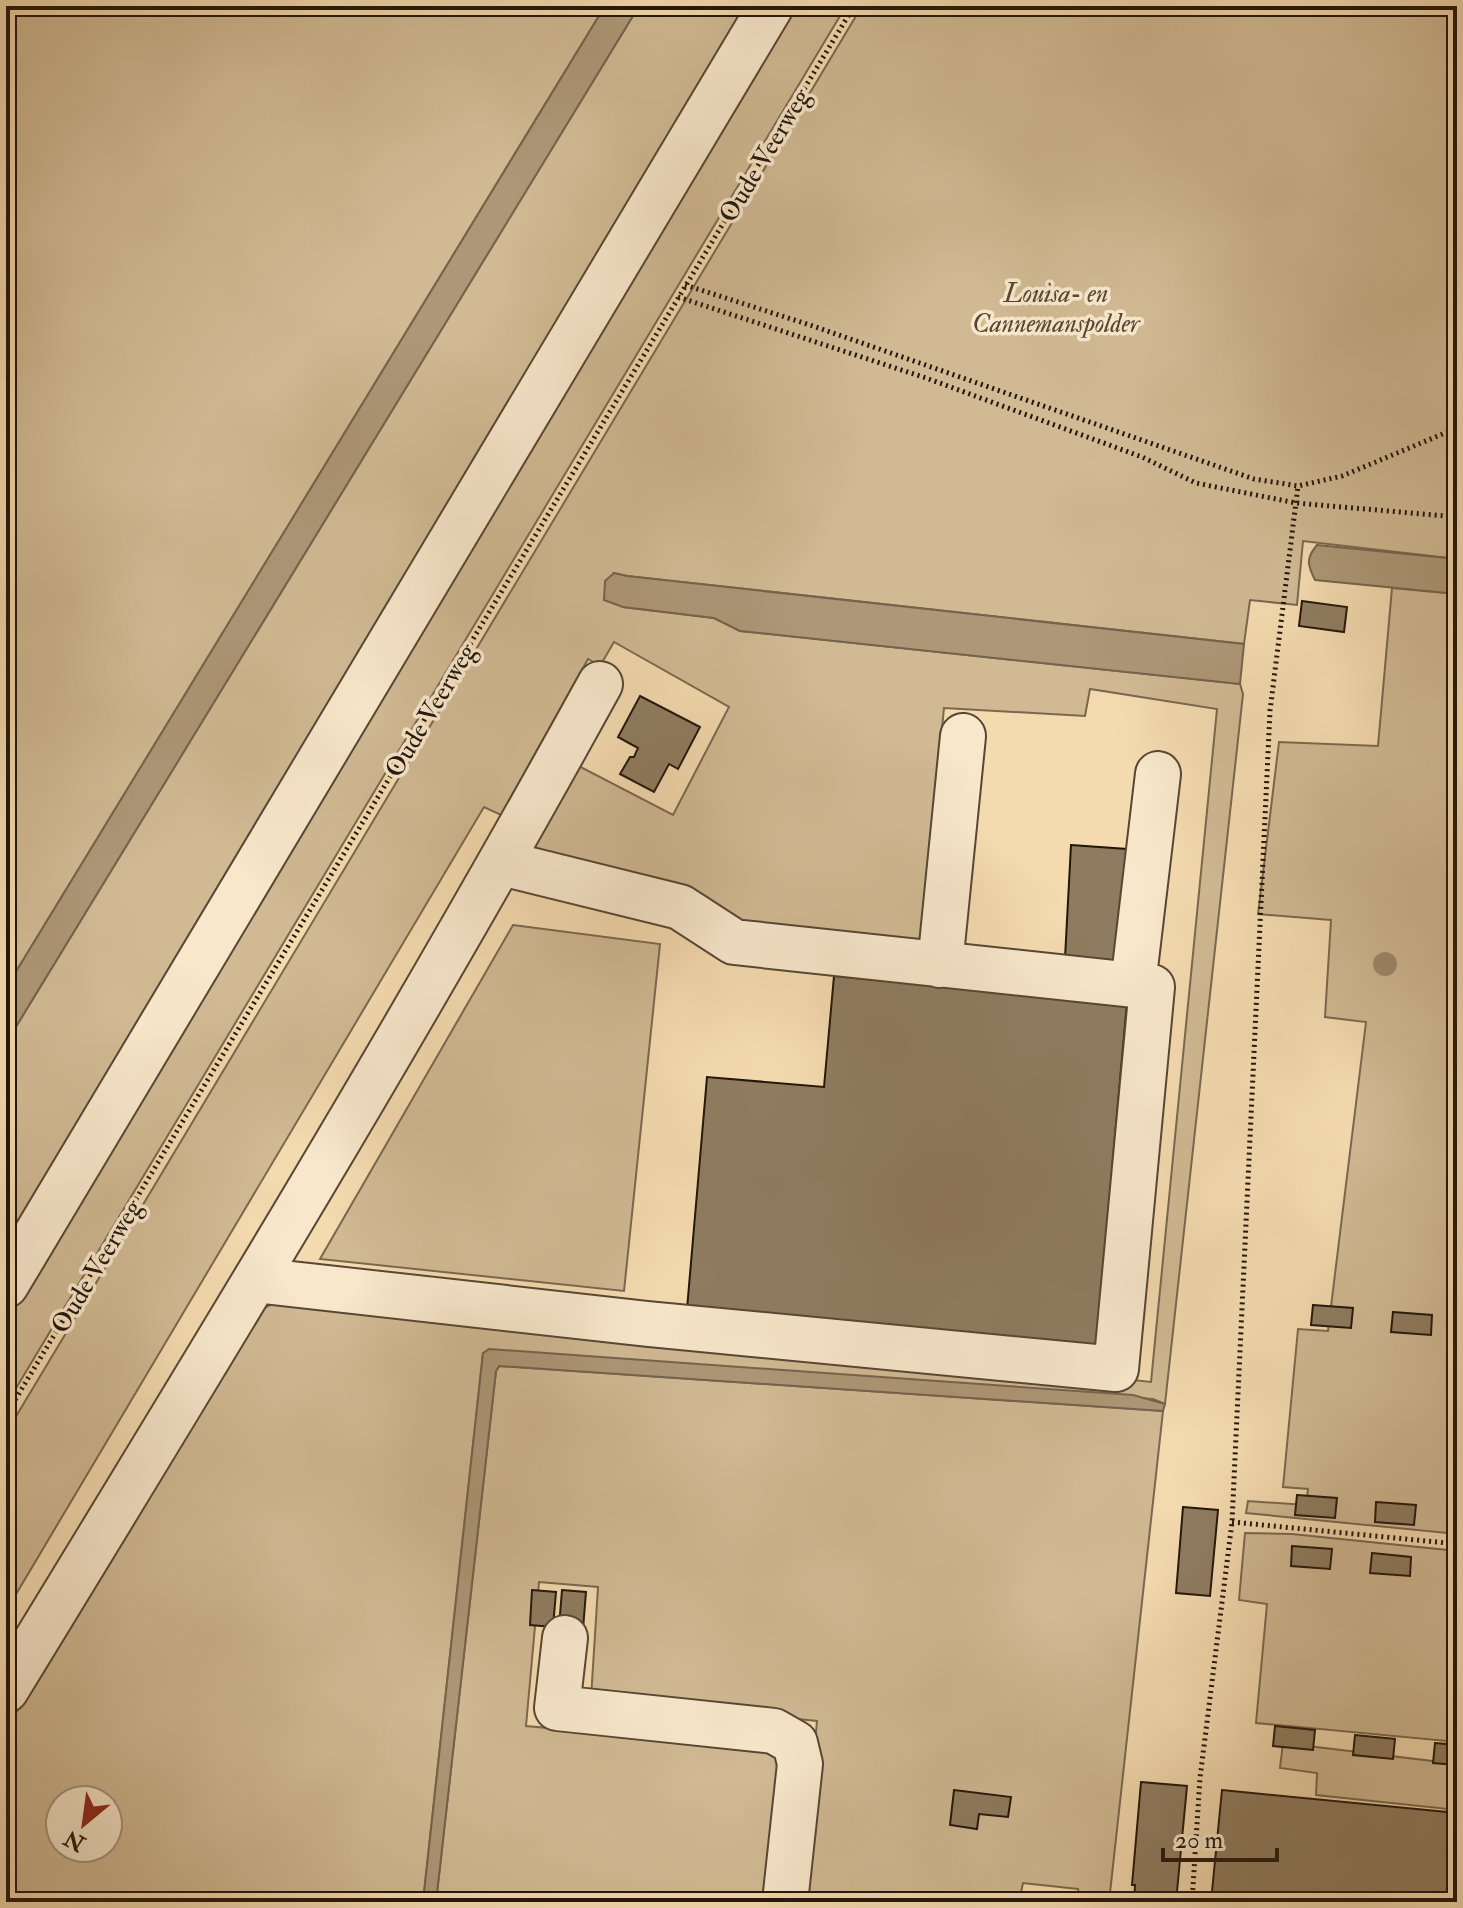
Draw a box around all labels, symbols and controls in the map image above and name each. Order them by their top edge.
street label: Oude Veerweg [712,82,818,228]
park label: Louisa- en Cannemanspolder [972,278,1141,340]
street label: Oude Veerweg [378,637,484,783]
street label: Oude Veerweg [44,1193,150,1339]
north arrow [44,1784,124,1864]
scale bar [1163,1812,1277,1862]
text: N [59,1823,91,1858]
text: 20 m [1175,1825,1224,1856]

